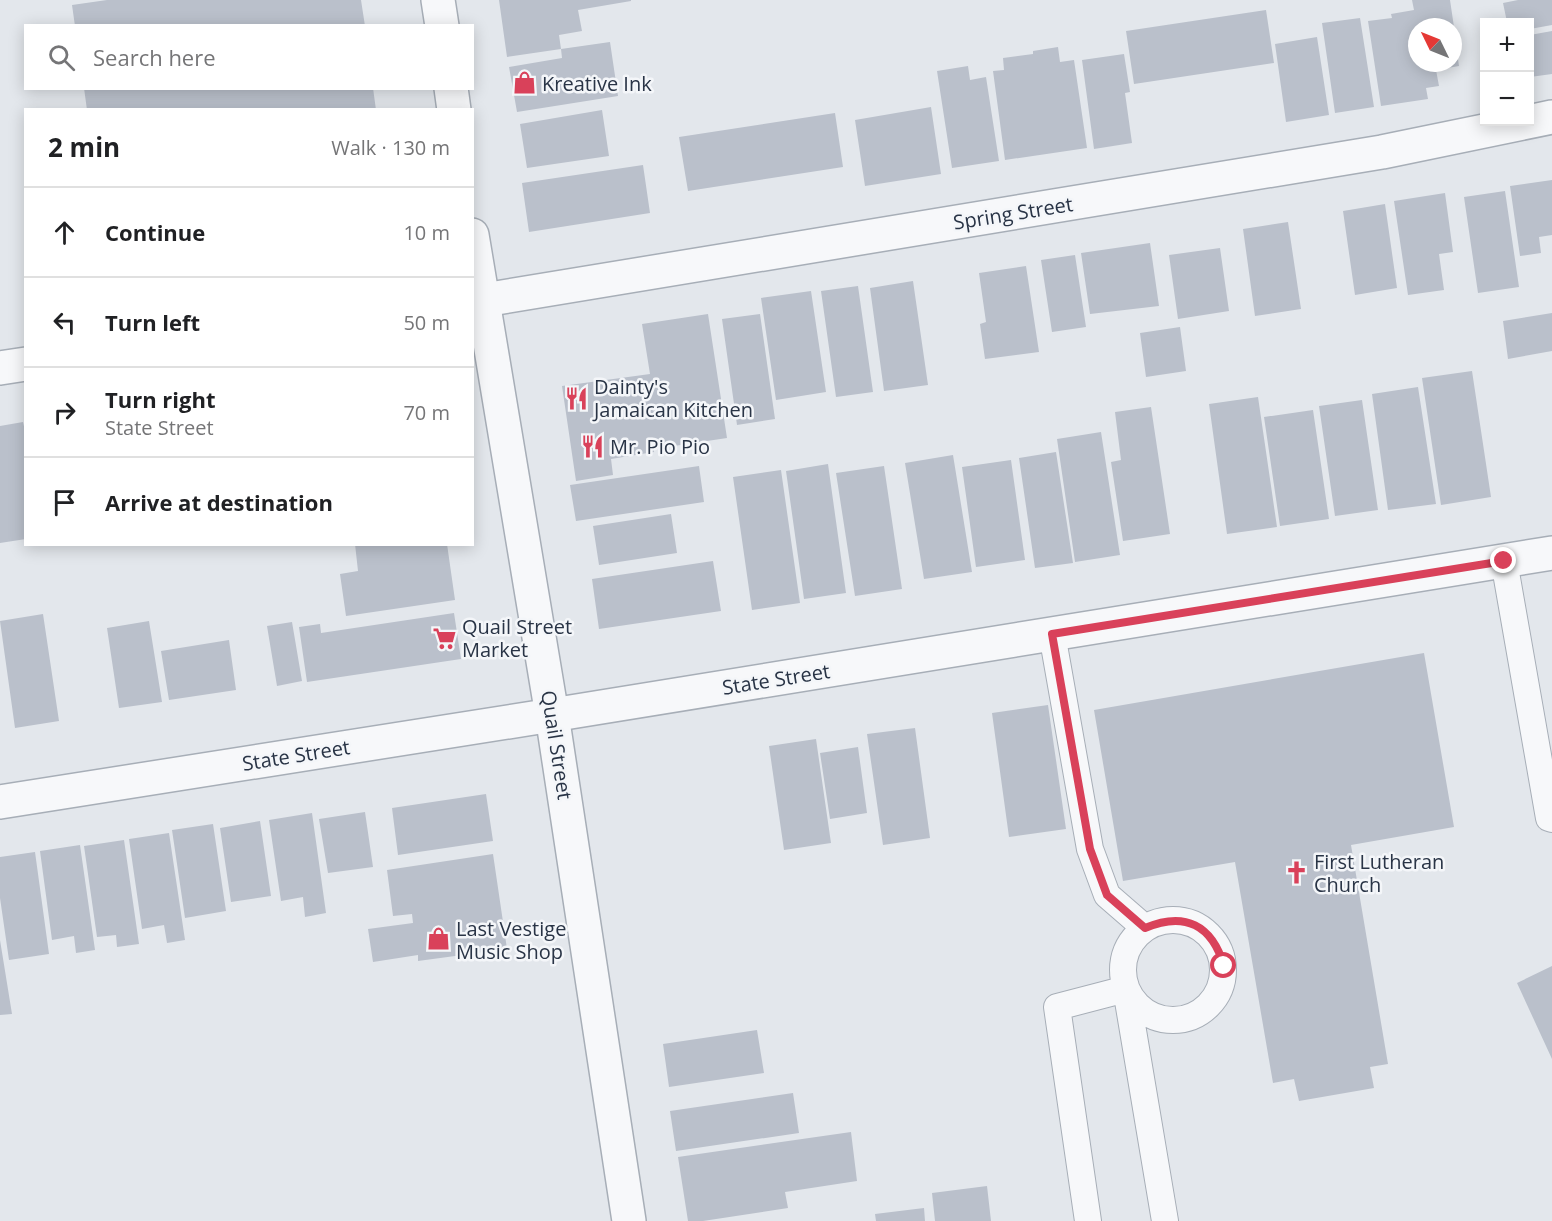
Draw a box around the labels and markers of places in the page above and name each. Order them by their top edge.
shop icon: Kreative Ink [511,70,537,96]
place label: Kreative Ink [542,70,652,97]
place label: Dainty's Jamaican Kitchen [592,373,753,423]
restaurant icon: Dainty's Jamaican Kitchen [563,385,589,411]
restaurant icon: Mr. Pio Pio [579,433,605,459]
place label: Mr. Pio Pio [610,433,710,460]
place label: Quail Street Market [462,613,572,663]
supermarket icon: Quail Street Market [431,625,457,651]
place label: First Lutheran Church [1314,848,1444,898]
church icon: First Lutheran Church [1283,859,1309,885]
place label: Last Vestige Music Shop [456,915,566,965]
shop icon: Last Vestige Music Shop [425,926,451,952]

